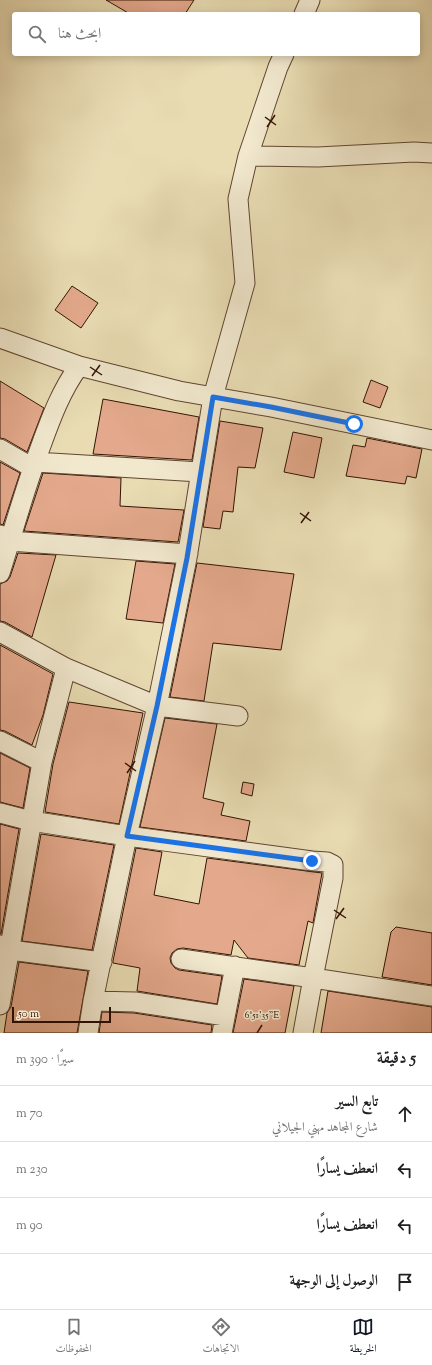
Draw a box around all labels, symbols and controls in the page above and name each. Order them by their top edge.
search box [12,12,420,56]
icon: search [26,23,48,45]
text: ابحث هنا [58,24,101,45]
route start [345,415,363,433]
route end [303,852,321,870]
scale bar [12,1005,111,1024]
text: 50 m [18,1006,39,1022]
text: 6°51'35"E [245,1008,279,1023]
text: 5 دقيقة [377,1047,416,1071]
text: سيرًا · 390 m [16,1051,74,1069]
text: تابع السير [336,1092,378,1113]
icon: ahead [394,1103,416,1125]
text: 70 m [16,1105,43,1123]
text: شارع المجاهد مهني الجيلاني [272,1119,378,1137]
text: انعطف يسارًا [317,1159,378,1180]
icon: left [394,1159,416,1181]
text: 230 m [16,1161,48,1179]
text: انعطف يسارًا [317,1215,378,1236]
icon: left [394,1215,416,1237]
text: 90 m [16,1217,43,1235]
text: الوصول إلى الوجهة [289,1271,378,1292]
icon: arrive [394,1271,416,1293]
tab: المحفوظات [55,1316,92,1359]
tab: الاتجاهات [202,1316,239,1359]
tab: الخريطة [350,1316,377,1359]

